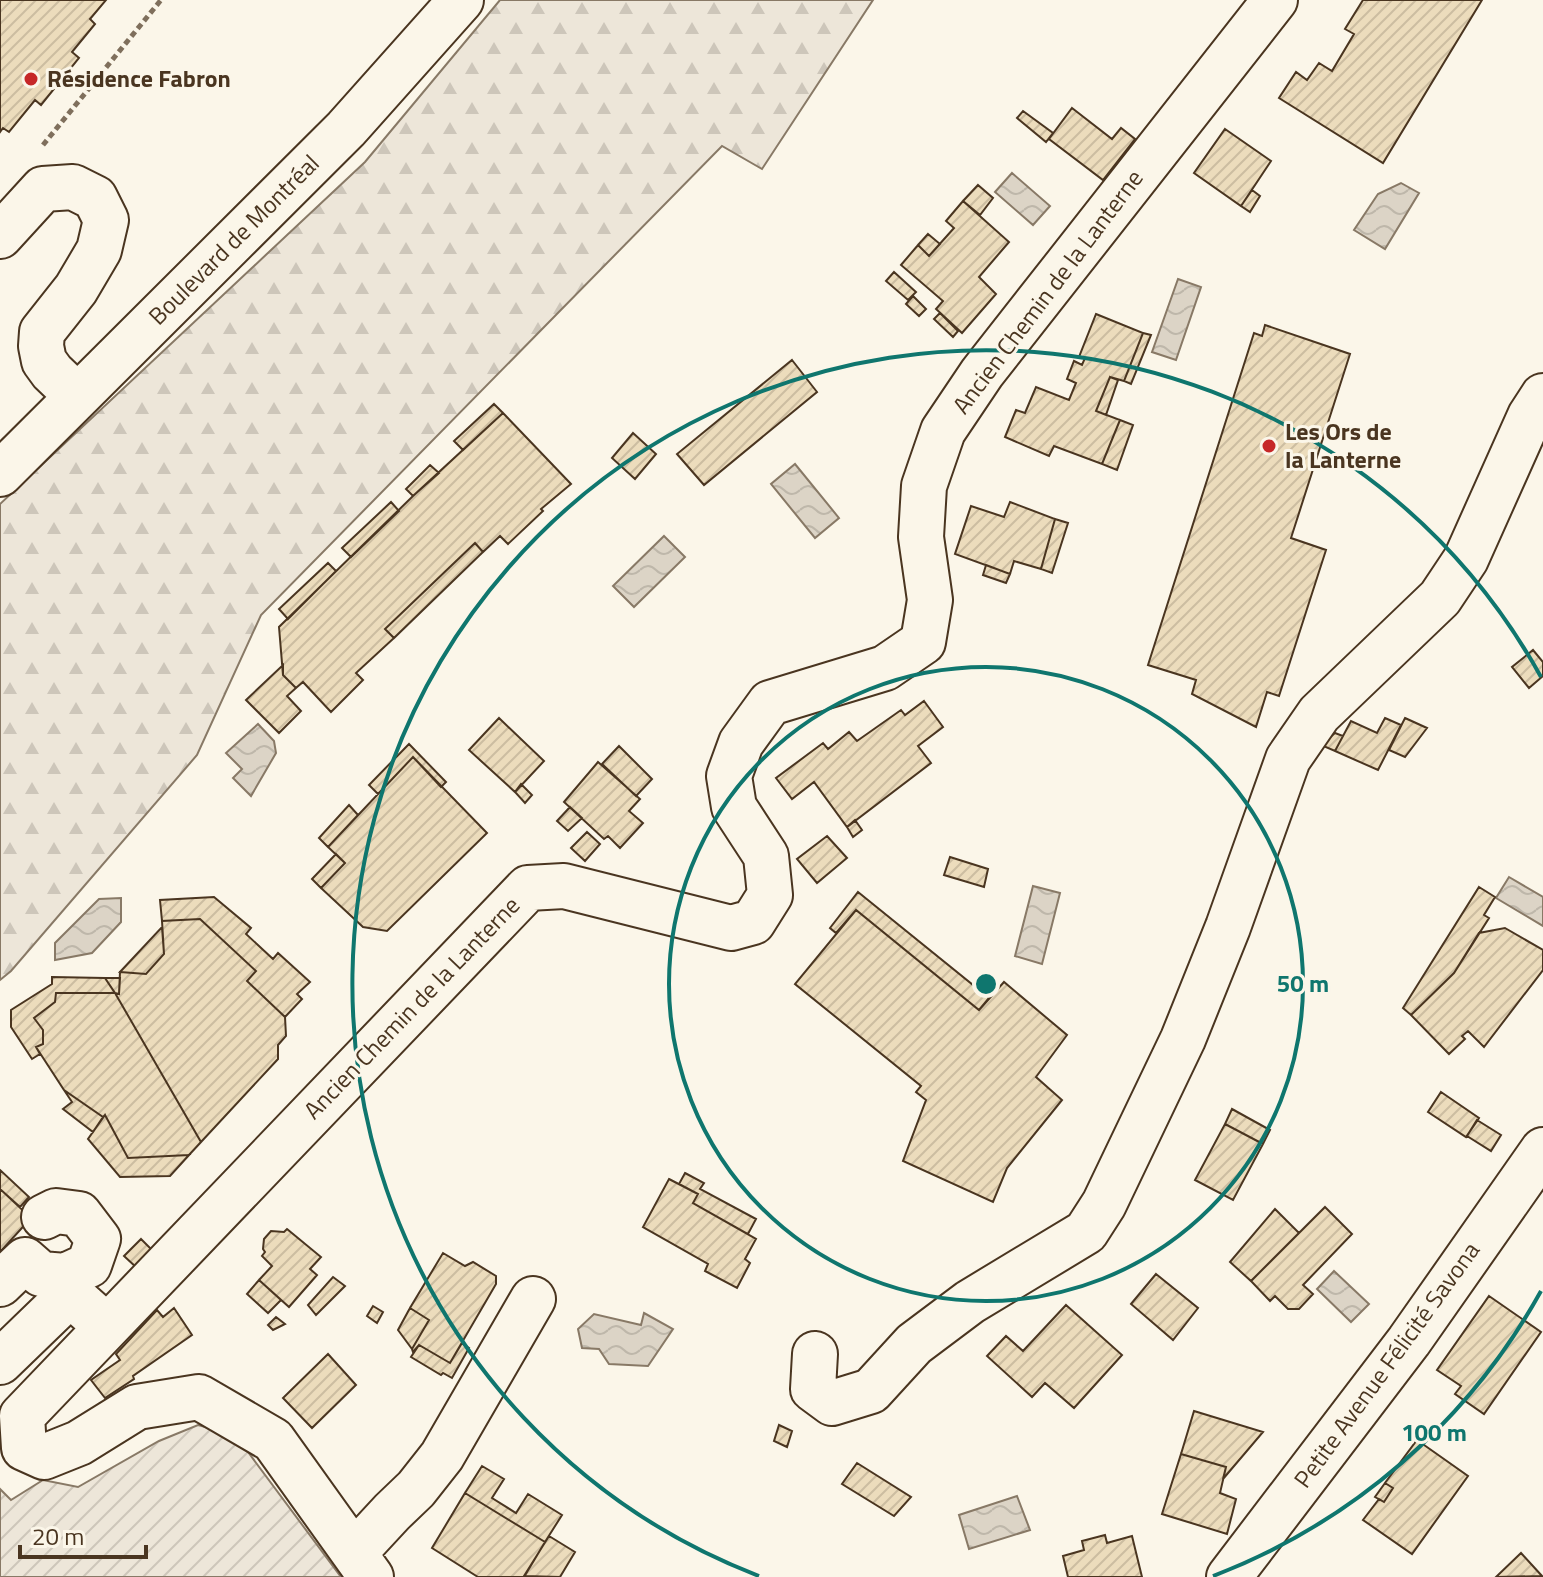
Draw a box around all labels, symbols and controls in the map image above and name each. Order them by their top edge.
place label: Résidence Fabron [47,60,231,96]
marker: Résidence Fabron [22,70,40,88]
street label: Boulevard de Montréal [140,146,327,333]
street label: Ancien Chemin de la Lanterne [943,162,1151,421]
place label: Les Ors de la Lanterne [1285,413,1401,477]
marker: Les Ors de la Lanterne [1260,437,1278,455]
street label: Ancien Chemin de la Lanterne [295,888,528,1127]
text: 50 m [1277,965,1329,1001]
centre of rings [972,970,1000,998]
street label: Petite Avenue Félicité Savona [1284,1234,1488,1495]
text: 100 m [1401,1414,1467,1450]
scale bar [20,1509,146,1559]
text: 20 m [32,1518,84,1554]

